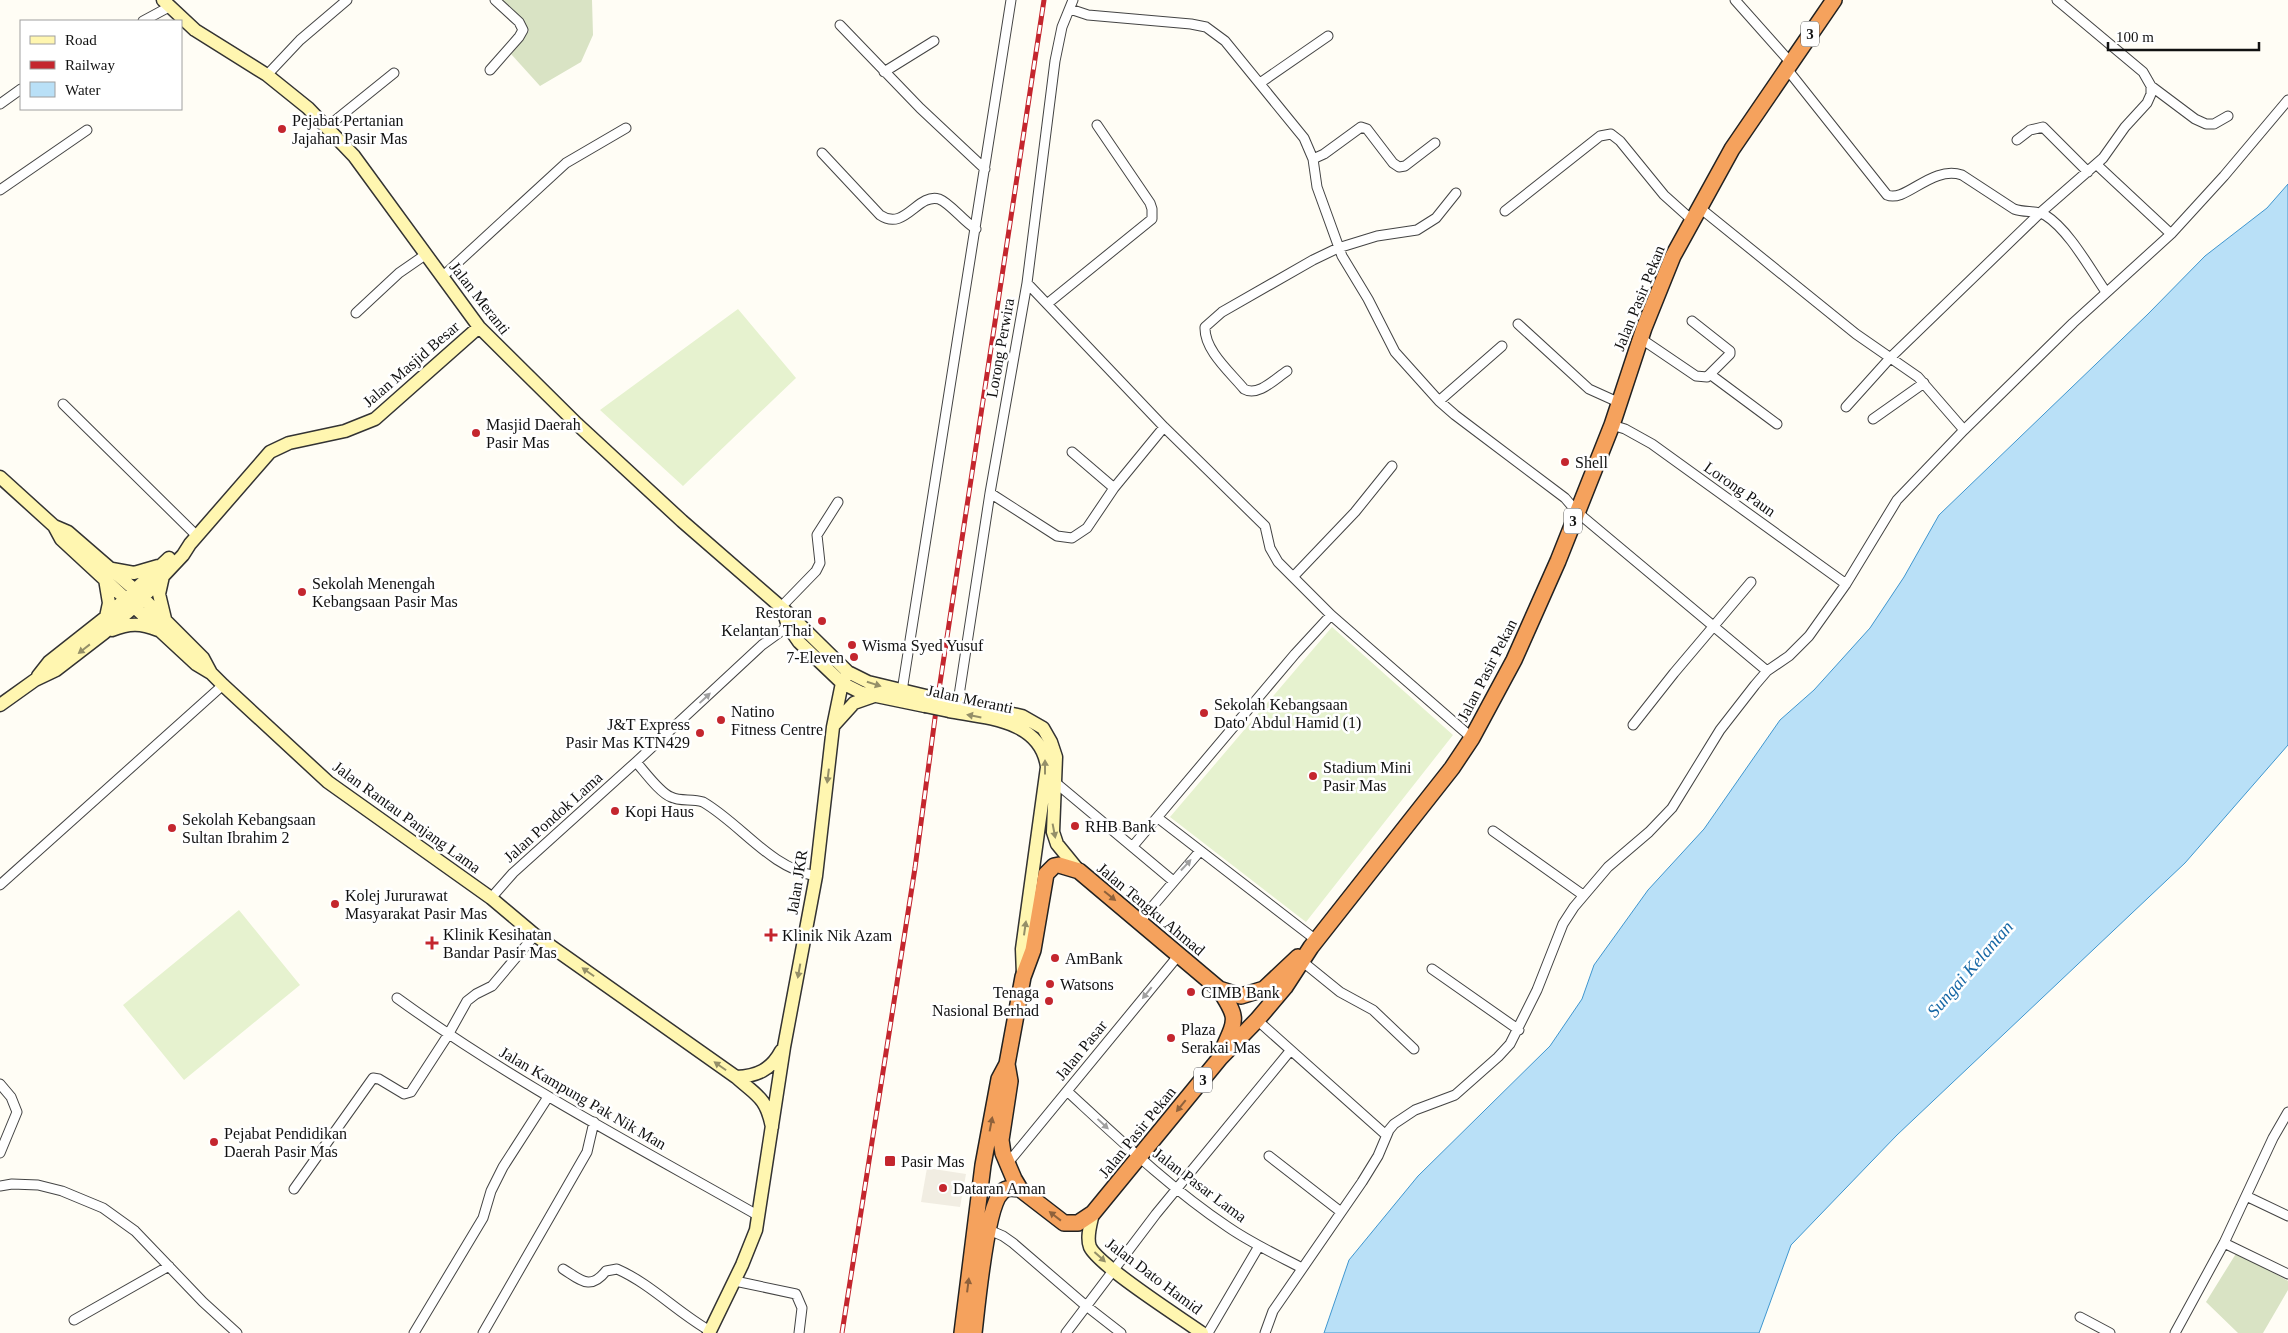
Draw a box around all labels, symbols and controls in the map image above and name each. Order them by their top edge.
legend [20,20,182,110]
scale bar [2108,20,2259,52]
road number: 3 [1801,22,1819,46]
text: 100 m [2116,29,2154,45]
text: Road [65,32,97,48]
text: Railway [65,57,115,73]
text: Water [65,82,100,98]
place label: Pejabat Pertanian Jajahan Pasir Mas [292,112,408,148]
marker: Pejabat Pertanian Jajahan Pasir Mas [276,123,288,135]
street label: Jalan Pasir Pekan [1610,243,1668,353]
street label: Jalan Meranti [446,258,514,338]
street label: Lorong Perwira [983,297,1018,399]
street label: Jalan Masjid Besar [359,317,464,411]
place label: Masjid Daerah Pasir Mas [486,416,581,451]
marker: Masjid Daerah Pasir Mas [470,427,482,439]
place label: Shell [1575,454,1608,471]
marker: Shell [1559,456,1571,468]
street label: Lorong Paun [1701,458,1779,521]
road number: 3 [1564,508,1582,534]
place label: Sekolah Menengah Kebangsaan Pasir Mas [312,575,458,611]
marker: Sekolah Menengah Kebangsaan Pasir Mas [296,586,308,598]
place label: Restoran Kelantan Thai [721,604,813,639]
marker: Restoran Kelantan Thai [816,615,828,627]
street label: Jalan Pasir Pekan [1454,616,1520,724]
place label: Wisma Syed Yusuf [862,637,984,655]
marker: Wisma Syed Yusuf [846,639,858,651]
one-way arrow [78,643,91,654]
place label: 7-Eleven [786,649,844,666]
marker: 7-Eleven [848,651,860,663]
one-way arrow [867,680,882,688]
street label: Jalan Meranti [925,682,1015,717]
one-way arrow [699,692,711,704]
place label: Sekolah Kebangsaan Dato' Abdul Hamid (1) [1214,696,1361,732]
place label: Natino Fitness Centre [731,703,823,738]
marker: Sekolah Kebangsaan Dato' Abdul Hamid (1) [1198,707,1210,719]
one-way arrow [967,712,982,720]
marker: Natino Fitness Centre [715,714,727,726]
place label: J&T Express Pasir Mas KTN429 [566,716,690,751]
marker: J&T Express Pasir Mas KTN429 [694,727,706,739]
street label: Jalan Rantau Panjang Lama [329,758,484,877]
one-way arrow [1041,759,1049,775]
place label: Stadium Mini Pasir Mas [1323,759,1412,794]
street label: Jalan Pondok Lama [500,768,606,866]
one-way arrow [824,768,832,784]
marker: Stadium Mini Pasir Mas [1307,770,1319,782]
place label: Kopi Haus [625,803,694,821]
marker: Kopi Haus [609,805,621,817]
place label: Sekolah Kebangsaan Sultan Ibrahim 2 [182,811,316,846]
place label: RHB Bank [1085,818,1156,835]
marker: RHB Bank [1069,820,1081,832]
marker: Sekolah Kebangsaan Sultan Ibrahim 2 [166,822,178,834]
one-way arrow [1050,824,1058,839]
street label: Jalan JKR [783,848,811,916]
street label: Jalan Tengku Ahmad [1093,859,1208,960]
one-way arrow [1180,860,1192,872]
place label: Kolej Jururawat Masyarakat Pasir Mas [345,887,487,923]
one-way arrow [1103,890,1115,902]
marker: Kolej Jururawat Masyarakat Pasir Mas [329,898,341,910]
water label: Sungai Kelantan [1923,917,2017,1021]
one-way arrow [1021,920,1029,936]
place label: Klinik Kesihatan Bandar Pasir Mas [443,926,557,961]
place label: Klinik Nik Azam [782,927,893,944]
marker: Klinik Nik Azam [764,928,778,942]
marker: Klinik Kesihatan Bandar Pasir Mas [425,936,439,950]
place label: AmBank [1065,950,1123,967]
marker: AmBank [1049,952,1061,964]
one-way arrow [794,963,802,979]
one-way arrow [581,967,594,977]
place label: Watsons [1060,976,1114,993]
marker: Watsons [1044,978,1056,990]
place label: Tenaga Nasional Berhad [932,984,1039,1019]
place label: CIMB Bank [1201,984,1280,1001]
marker: CIMB Bank [1185,986,1197,998]
one-way arrow [1141,987,1153,999]
marker: Tenaga Nasional Berhad [1043,995,1055,1007]
street label: Jalan Pasar [1052,1016,1111,1083]
place label: Plaza Serakai Mas [1181,1021,1261,1056]
marker: Plaza Serakai Mas [1165,1032,1177,1044]
street label: Jalan Kampung Pak Nik Man [496,1043,669,1154]
one-way arrow [713,1061,727,1071]
road number: 3 [1194,1068,1212,1092]
street label: Jalan Pasir Pekan [1095,1083,1179,1181]
one-way arrow [1176,1099,1187,1112]
one-way arrow [987,1115,995,1131]
one-way arrow [1097,1118,1109,1130]
place label: Pejabat Pendidikan Daerah Pasir Mas [224,1125,347,1160]
marker: Pejabat Pendidikan Daerah Pasir Mas [208,1136,220,1148]
street label: Jalan Pasar Lama [1150,1145,1250,1225]
place label: Pasir Mas [901,1153,965,1170]
marker: Pasir Mas [883,1154,897,1168]
place label: Dataran Aman [953,1180,1046,1197]
marker: Dataran Aman [937,1182,949,1194]
one-way arrow [1048,1210,1061,1221]
street label: Jalan Dato Hamid [1103,1234,1205,1318]
one-way arrow [1093,1251,1105,1263]
one-way arrow [964,1276,972,1292]

